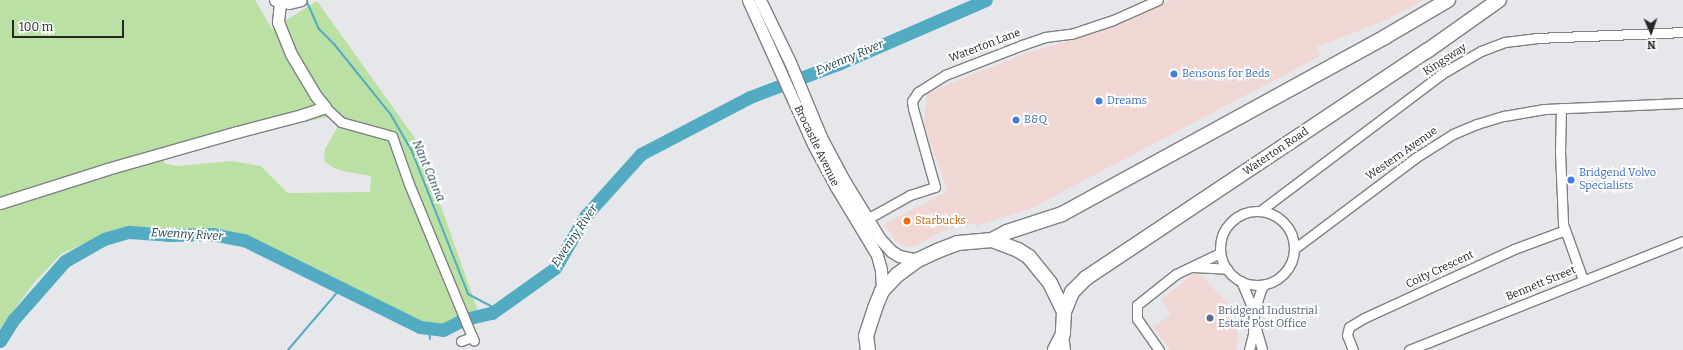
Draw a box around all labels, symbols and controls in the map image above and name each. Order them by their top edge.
scale bar [14,12,126,38]
north arrow [1631,12,1671,52]
text: 100 m [19,20,53,34]
street label: Waterton Lane [947,26,1023,66]
water label: Ewenny River [814,37,886,79]
text: N [1647,38,1656,51]
street label: Kingsway [1421,41,1469,79]
place label: Bensons for Beds [1182,67,1270,81]
marker: Bensons for Beds [1169,69,1179,79]
place label: Dreams [1107,94,1147,108]
marker: Dreams [1094,96,1104,106]
street label: Brocastle Avenue [791,103,841,189]
place label: B&Q [1024,113,1047,127]
marker: B&Q [1011,115,1021,125]
street label: Western Avenue [1364,124,1440,184]
street label: Waterton Road [1241,125,1311,179]
water label: Nant Canna [409,138,447,204]
place label: Bridgend Volvo Specialists [1579,167,1656,193]
marker: Bridgend Volvo Specialists [1566,175,1576,185]
water label: Ewenny River [549,202,601,270]
place label: Starbucks [915,214,966,228]
marker: Starbucks [902,216,912,226]
water label: Ewenny River [151,226,223,244]
street label: Coity Crescent [1404,249,1476,291]
street label: Bennett Street [1504,264,1578,304]
place label: Bridgend Industrial Estate Post Office [1218,305,1318,331]
marker: Bridgend Industrial Estate Post Office [1205,313,1215,323]

